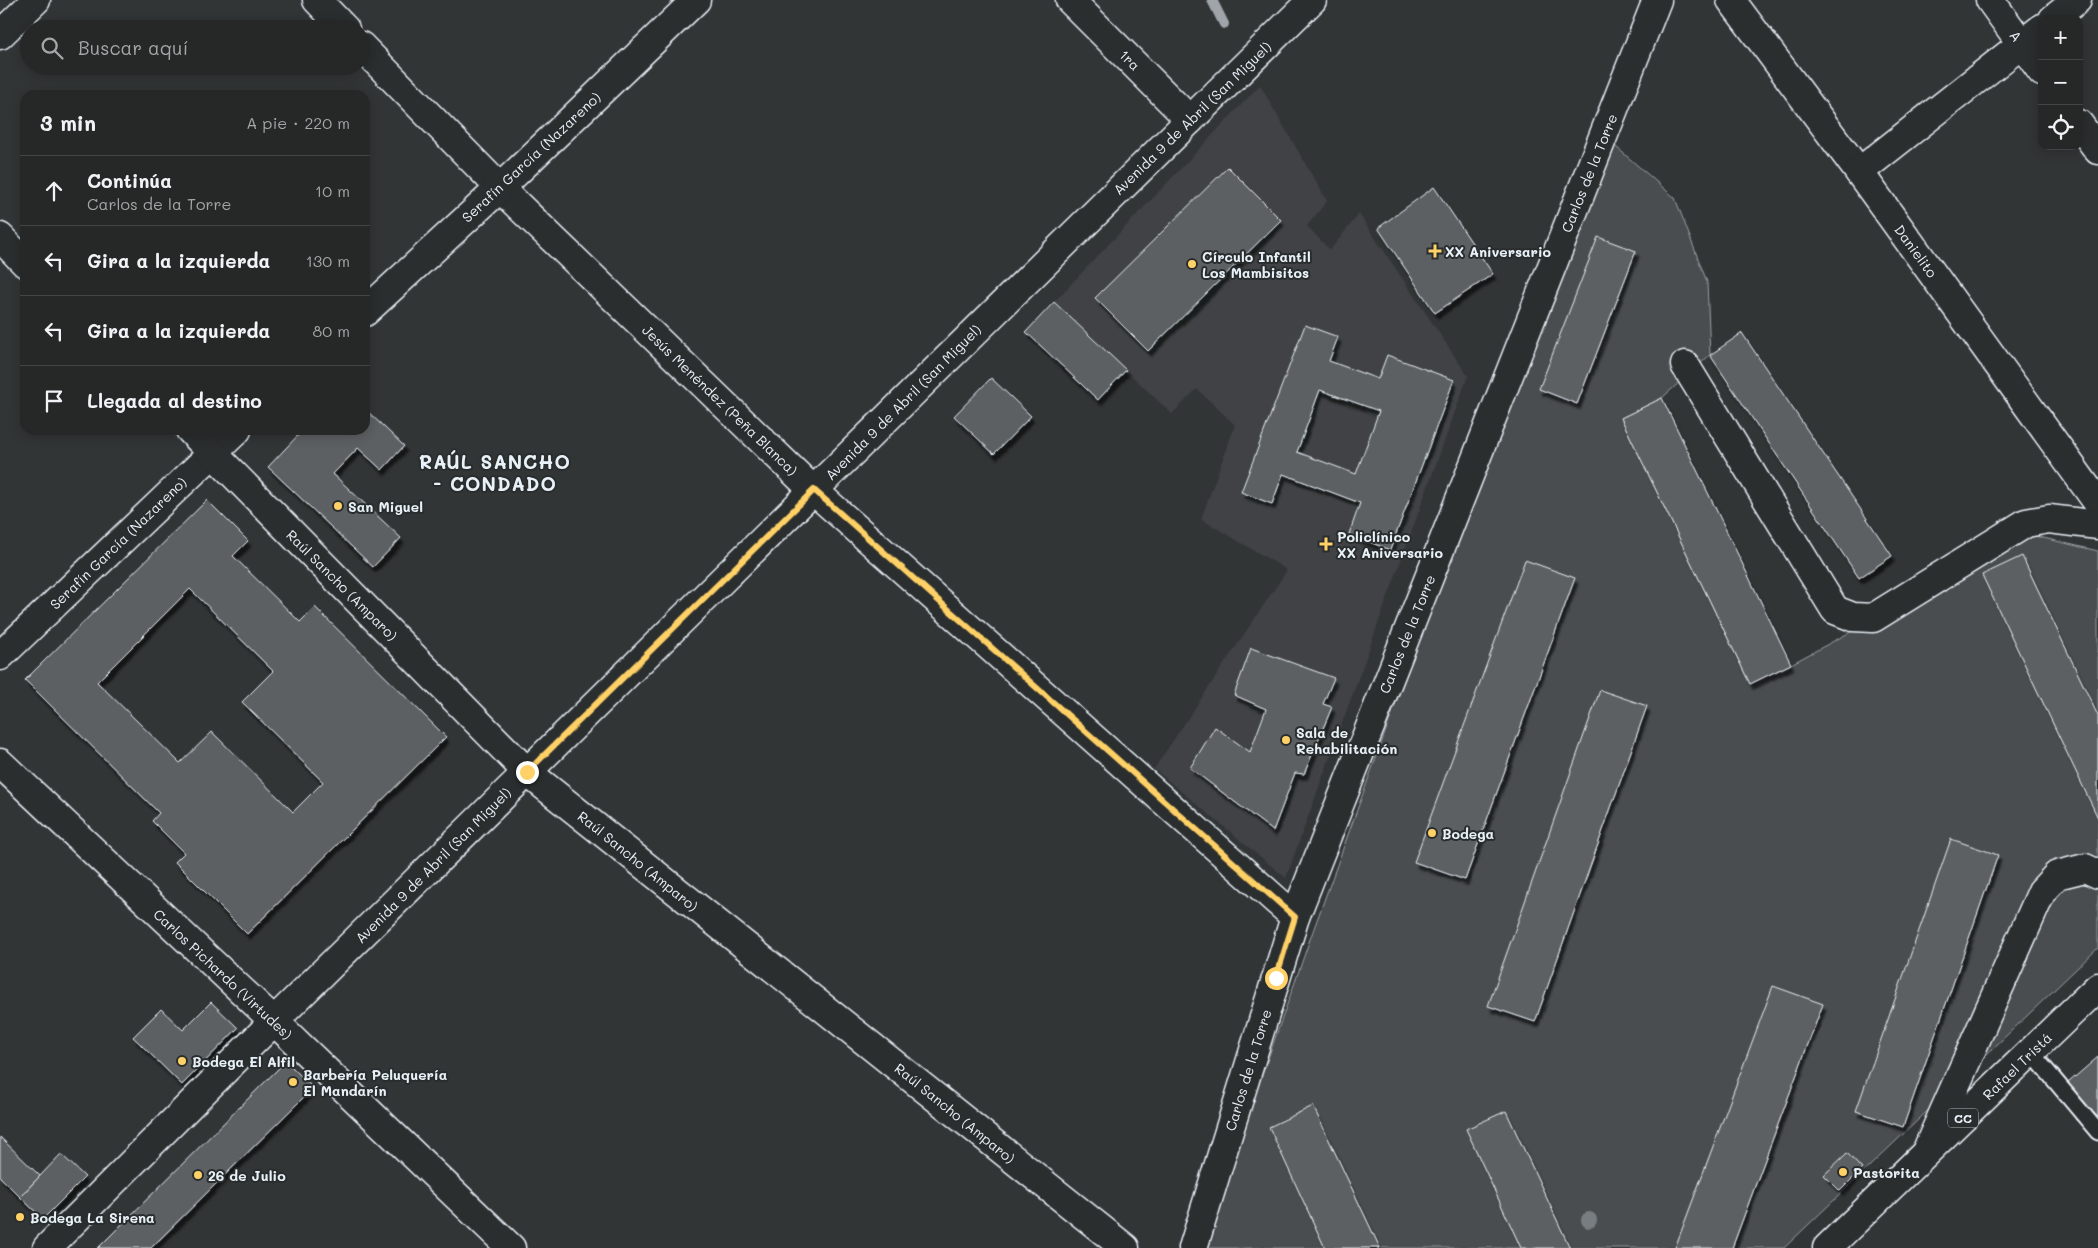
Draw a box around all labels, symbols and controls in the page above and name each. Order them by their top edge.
map controls [2038,15,2083,150]
button: + [2038,15,2083,60]
search box [20,20,370,75]
street label: A [2005,26,2027,46]
icon: search [38,34,66,62]
text: Buscar aquí [78,35,188,60]
street label: Avenida 9 de Abril (San Miguel) [1109,37,1275,199]
street label: 1ra [1115,45,1145,75]
button: − [2038,60,2083,105]
street label: Serafín García (Nazareno) [458,87,605,226]
button: locate [2038,105,2083,150]
text: 3 min [40,109,96,136]
street label: Carlos de la Torre [1557,111,1621,235]
text: A pie · 220 m [246,112,350,133]
text: Continúa [87,168,172,193]
icon: ahead [40,177,68,205]
text: 10 m [315,180,350,201]
text: Carlos de la Torre [87,193,231,214]
street label: Danielito [1890,221,1942,281]
place label: XX Aniversario [1445,242,1552,261]
marker: XX Aniversario [1429,245,1441,257]
icon: left [40,247,68,275]
place label: Círculo Infantil Los Mambisitos [1202,247,1311,282]
text: Gira a la izquierda [87,248,270,273]
text: 130 m [306,250,350,271]
marker: Círculo Infantil Los Mambisitos [1186,258,1198,270]
icon: left [40,317,68,345]
text: Gira a la izquierda [87,318,270,343]
text: 80 m [313,320,350,341]
street label: Jesús Menéndez (Peña Blanca) [638,320,802,480]
street label: Avenida 9 de Abril (San Miguel) [821,320,985,484]
icon: arrive [40,387,68,415]
text: Llegada al destino [87,388,262,413]
district label: RAÚL SANCHO - CONDADO [419,449,571,496]
street label: Serafín García (Nazareno) [46,472,191,613]
place label: San Miguel [348,497,423,516]
marker: San Miguel [332,500,344,512]
street label: Raúl Sancho (Amparo) [282,525,402,645]
place label: Policlínico XX Aniversario [1337,527,1444,562]
marker: Policlínico XX Aniversario [1319,537,1333,551]
street label: Carlos de la Torre [1375,572,1439,696]
place label: Sala de Rehabilitación [1296,723,1397,758]
marker: Sala de Rehabilitación [1280,734,1292,746]
route end [516,761,539,784]
street label: Avenida 9 de Abril (San Miguel) [351,783,515,947]
street label: Raúl Sancho (Amparo) [574,807,702,916]
place label: Bodega [1442,824,1494,843]
marker: Bodega [1426,827,1438,839]
street label: Carlos Pichardo (Virtudes) [150,905,297,1044]
route start [1265,967,1288,990]
street label: Carlos de la Torre [1220,1007,1276,1133]
street label: Rafael Tristá [1978,1028,2056,1104]
place label: Bodega El Alfil [192,1052,295,1071]
marker: Bodega El Alfil [176,1055,188,1067]
street label: Raúl Sancho (Amparo) [891,1059,1019,1168]
place label: Barbería Peluquería El Mandarín [303,1065,448,1100]
marker: Barbería Peluquería El Mandarín [287,1076,299,1088]
road number: CC [1948,1108,1978,1128]
place label: Pastorita [1853,1163,1920,1182]
place label: 26 de Julio [208,1166,286,1185]
marker: Pastorita [1837,1166,1849,1178]
marker: 26 de Julio [192,1169,204,1181]
place label: Bodega La Sirena [30,1208,155,1227]
marker: Bodega La Sirena [14,1211,26,1223]

